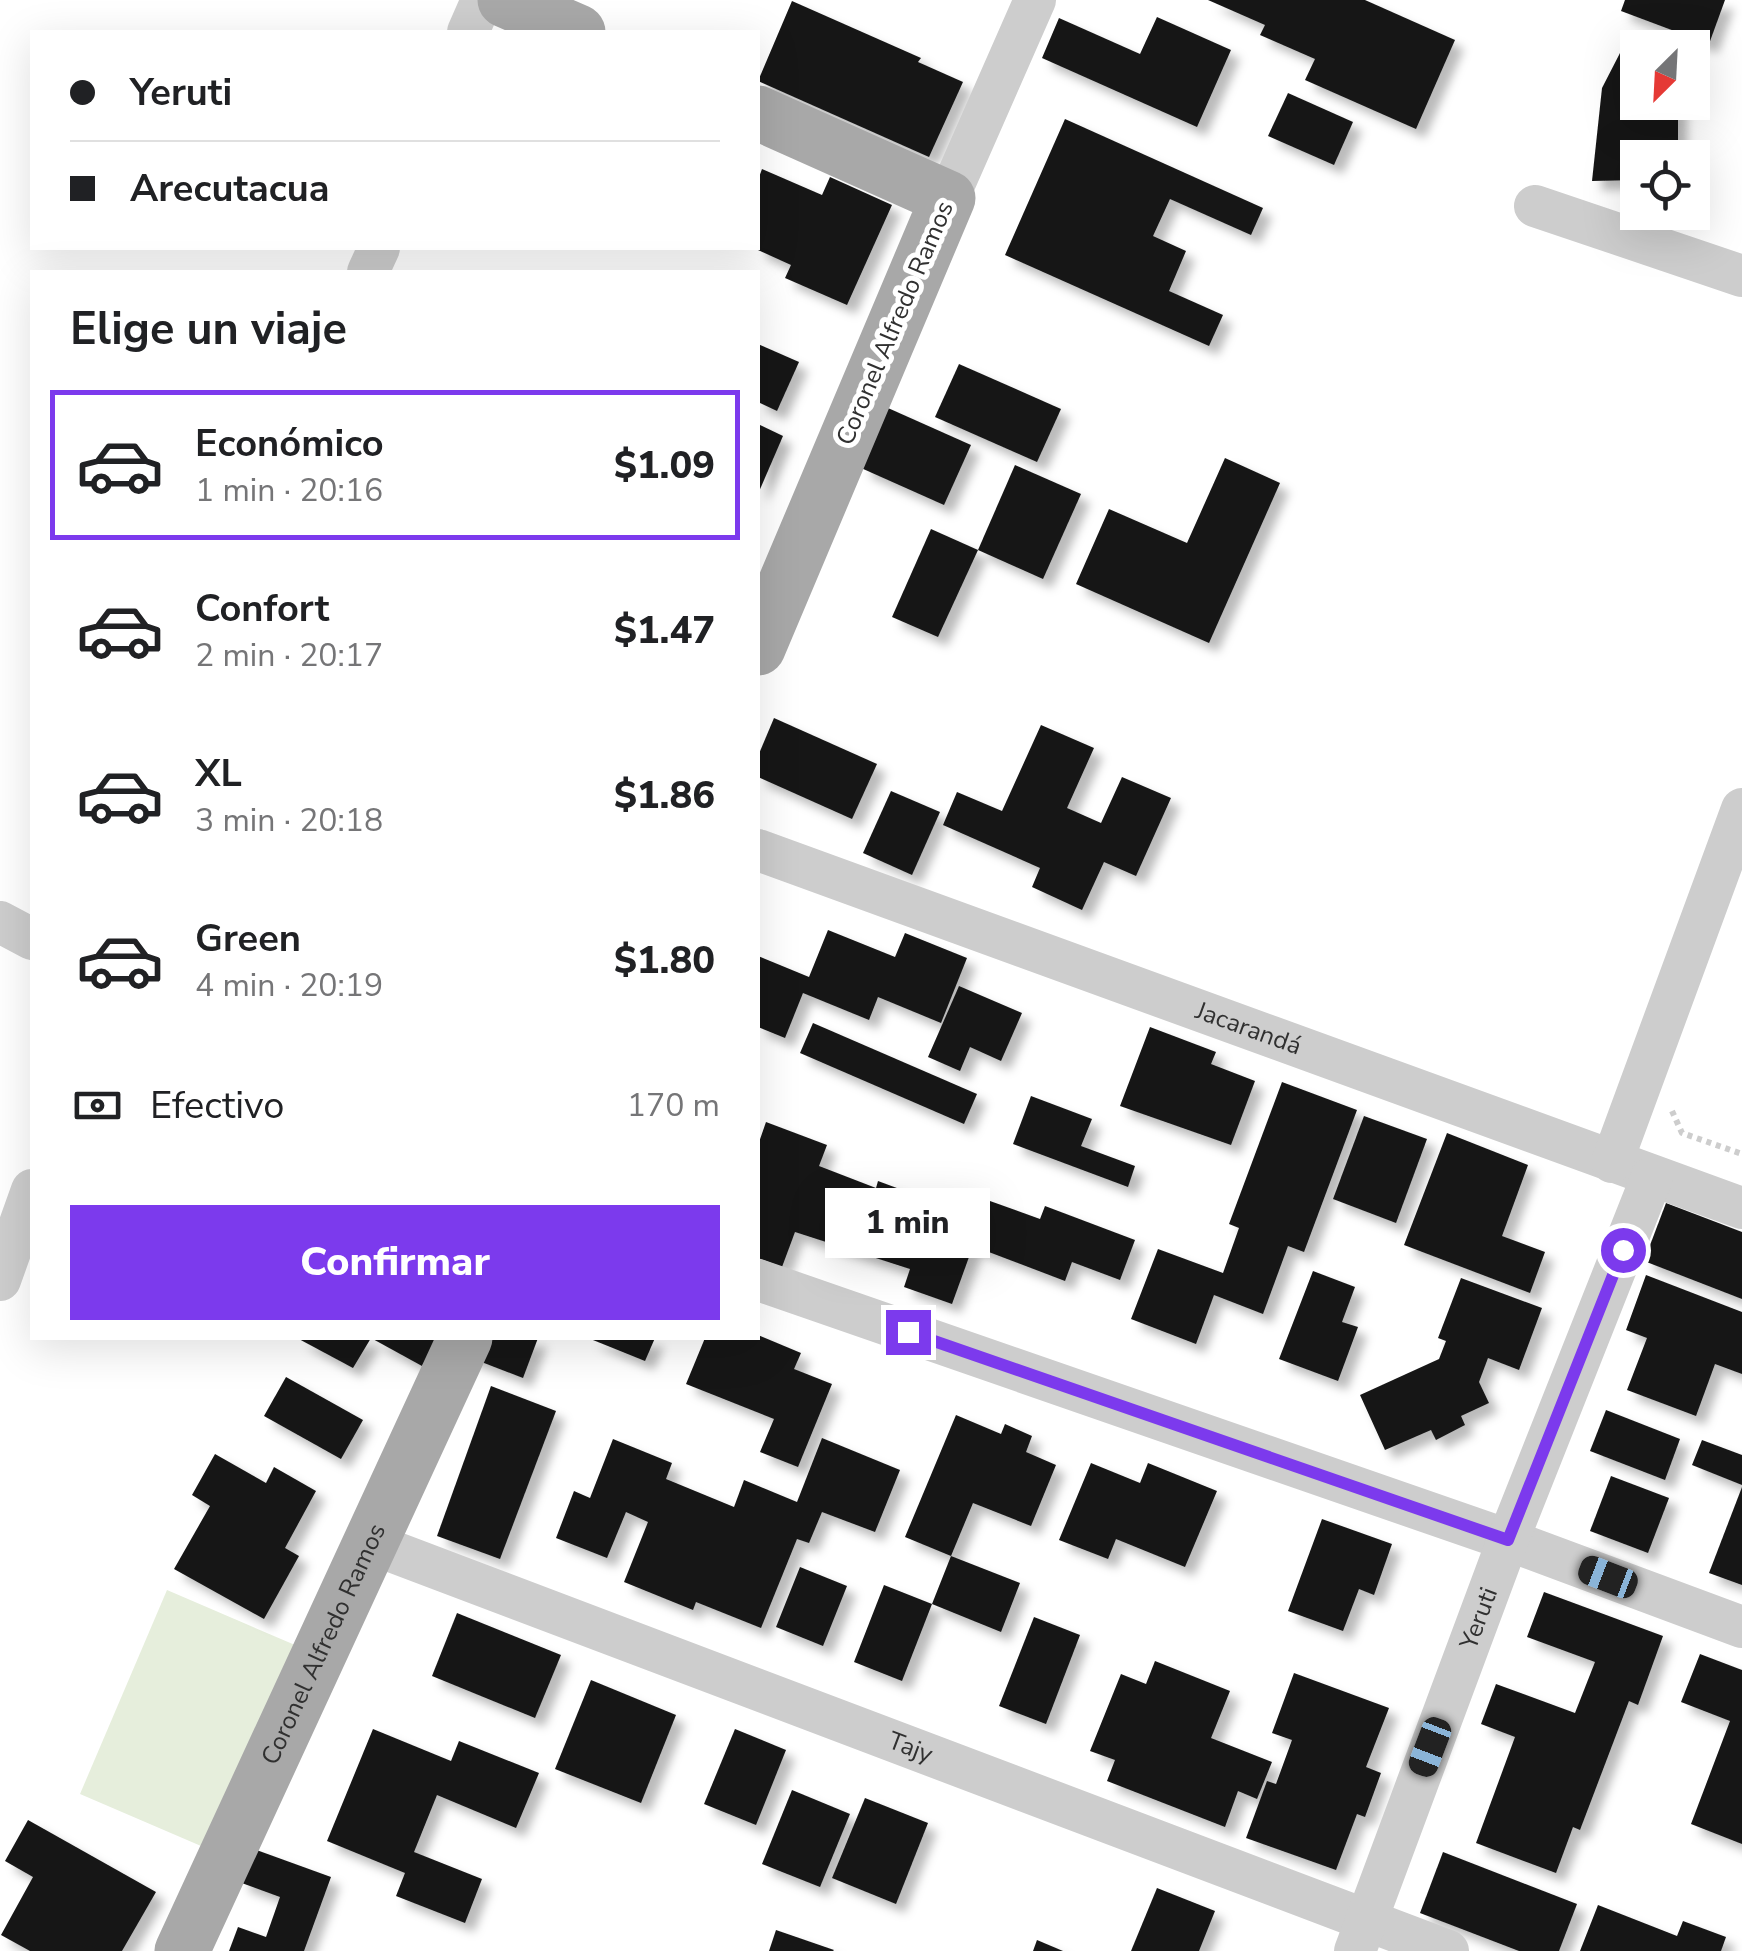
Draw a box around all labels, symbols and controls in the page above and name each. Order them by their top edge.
north arrow [1620,30,1710,120]
map controls [1620,30,1710,230]
text: Yeruti [130,67,232,118]
button: locate [1620,140,1710,230]
text: Arecutacua [130,163,330,214]
street label: Coronel Alfredo Ramos [828,196,962,450]
text: Elige un viaje [70,299,347,360]
text: Económico [195,418,384,469]
icon: car [75,420,165,510]
text: $1.09 [614,440,715,491]
text: 1 min · 20:16 [195,469,383,512]
text: Confort [195,583,329,634]
icon: car [75,585,165,675]
text: $1.47 [614,605,715,656]
text: 2 min · 20:17 [195,634,383,677]
text: XL [195,748,242,799]
icon: car [75,750,165,840]
text: $1.86 [614,770,715,821]
text: 3 min · 20:18 [195,799,383,842]
text: Green [195,913,301,964]
icon: car [75,915,165,1005]
text: $1.80 [614,935,715,986]
text: 4 min · 20:19 [195,964,383,1007]
street label: Jacarandá [1190,993,1306,1063]
icon: cash [70,1078,125,1133]
text: Efectivo [150,1080,284,1131]
text: 170 m [627,1084,720,1127]
callout: 1 min [826,1187,990,1257]
text: 1 min [865,1201,950,1244]
button: Confirmar [70,1205,720,1320]
route start [1601,1228,1646,1273]
route end [886,1310,931,1355]
street label: Coronel Alfredo Ramos [253,1518,394,1770]
car [1575,1552,1641,1602]
street label: Yeruti [1451,1582,1506,1655]
car [1405,1714,1455,1780]
street label: Tajy [883,1724,938,1772]

